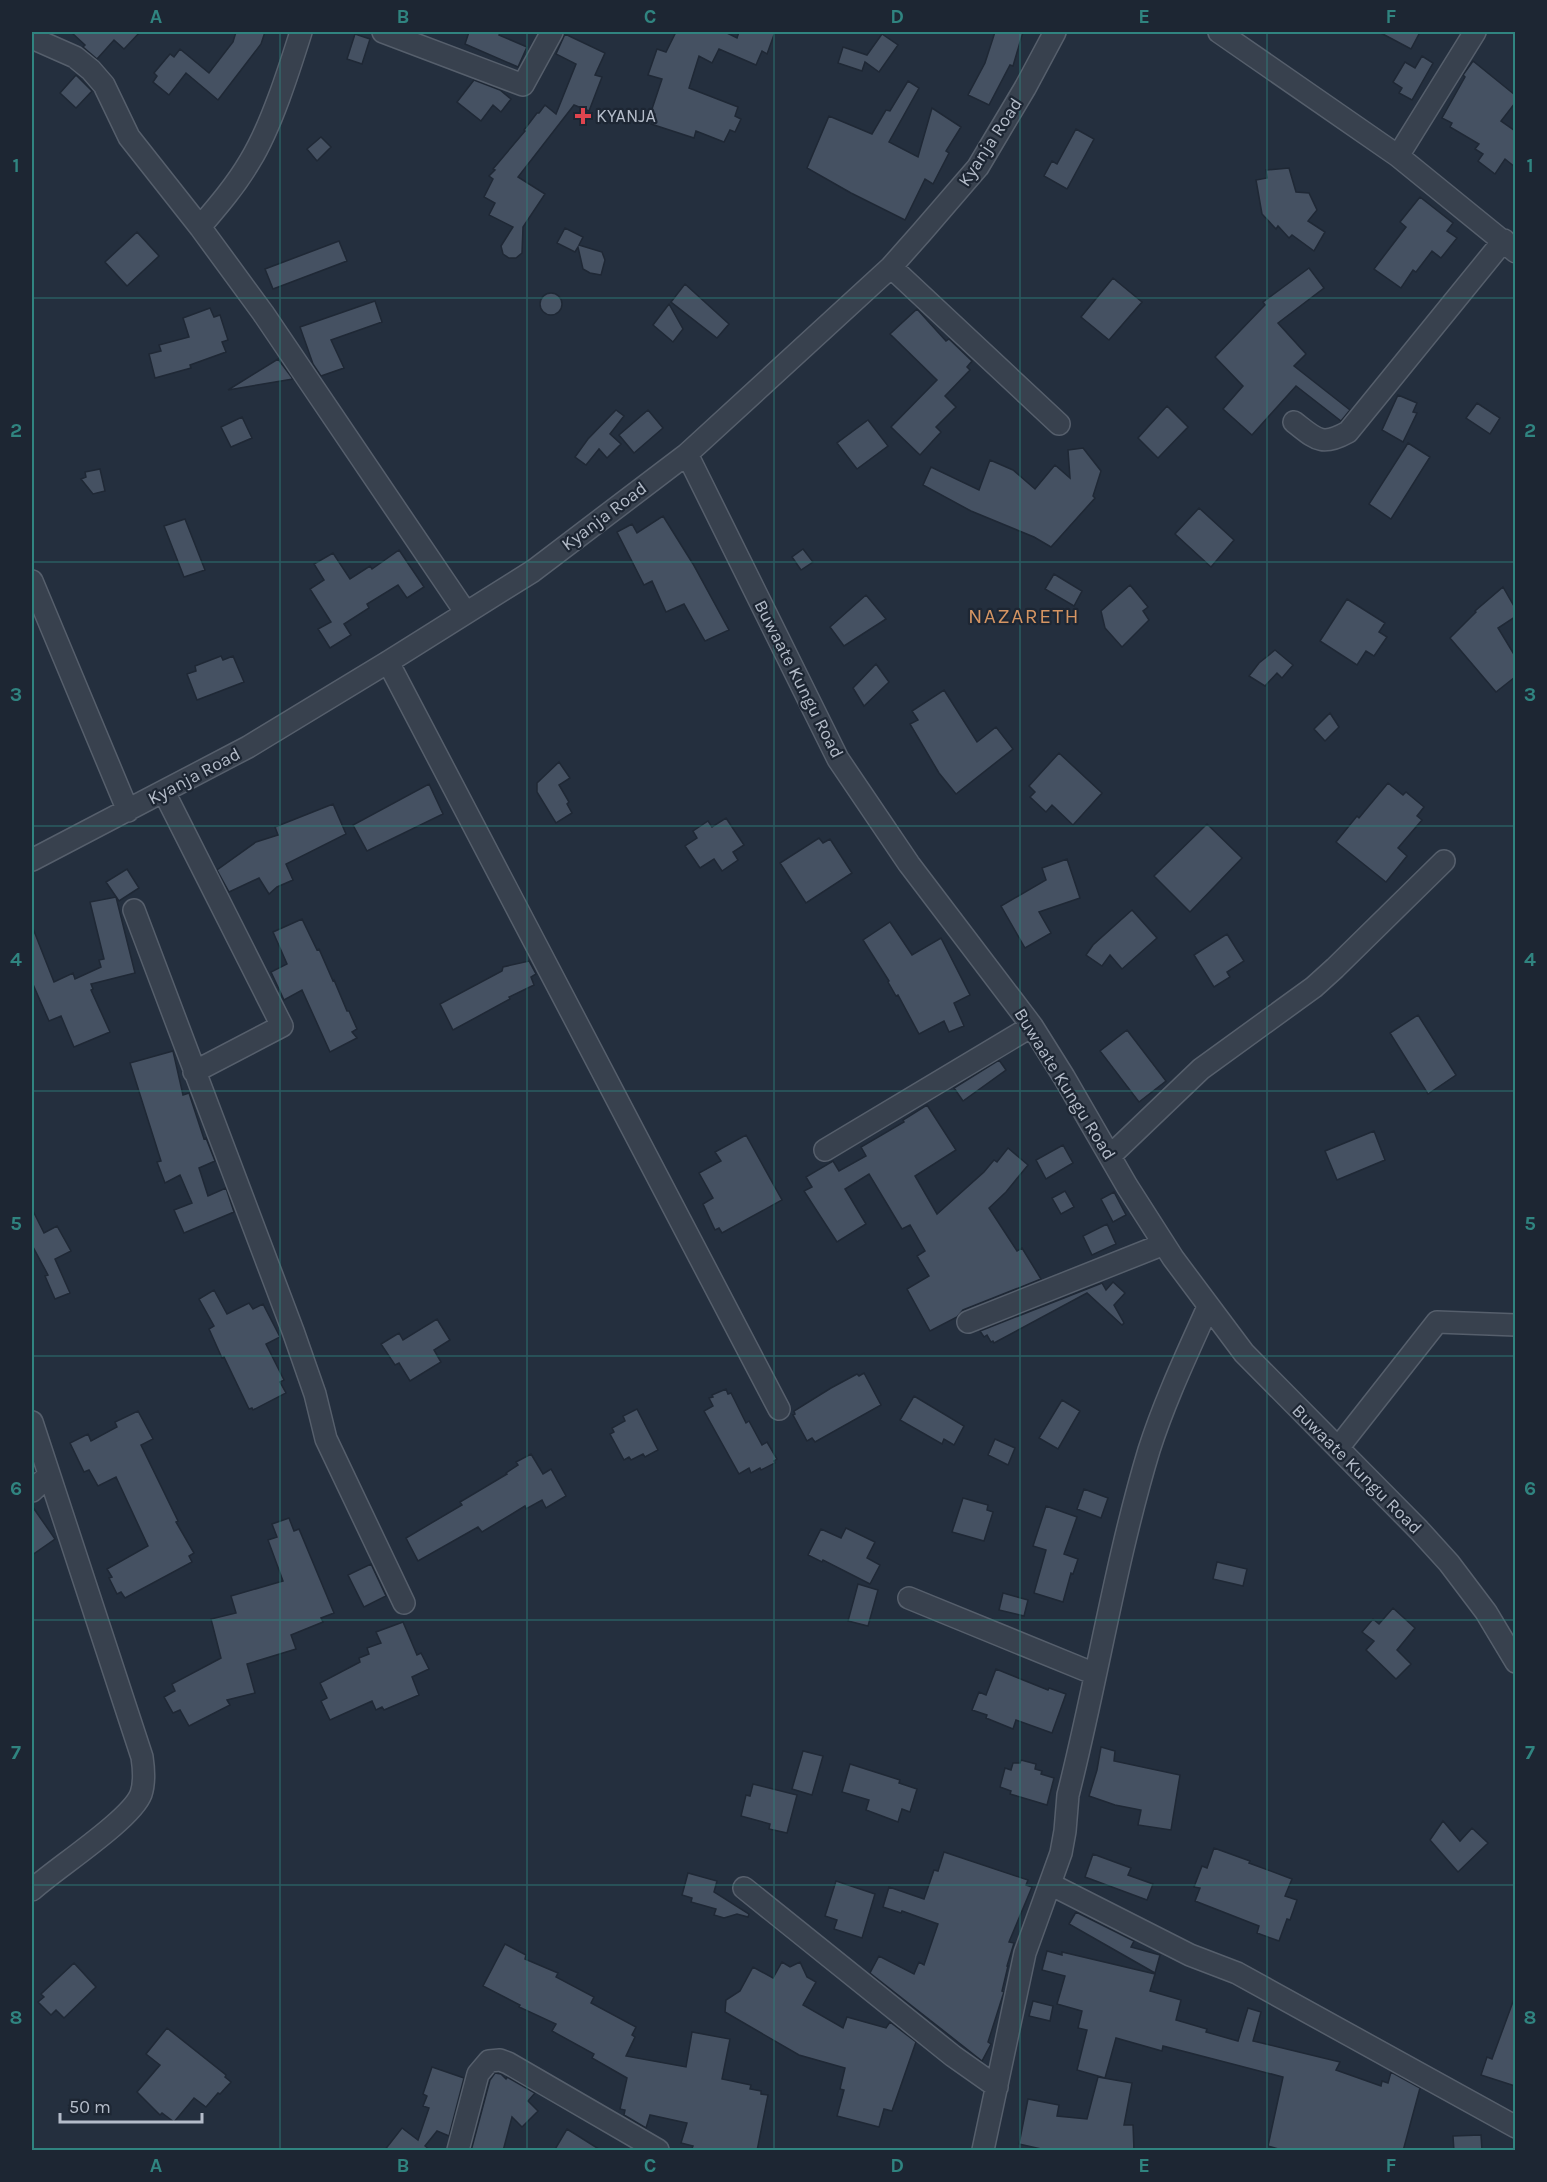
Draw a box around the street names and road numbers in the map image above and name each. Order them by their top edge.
street label: Kyanja Road [953,94,1027,190]
street label: Kyanja Road [557,477,651,555]
street label: Buwaate Kungu Road [750,596,848,762]
street label: Kyanja Road [144,742,244,810]
street label: Buwaate Kungu Road [1009,1004,1121,1164]
street label: Buwaate Kungu Road [1287,1399,1427,1539]

